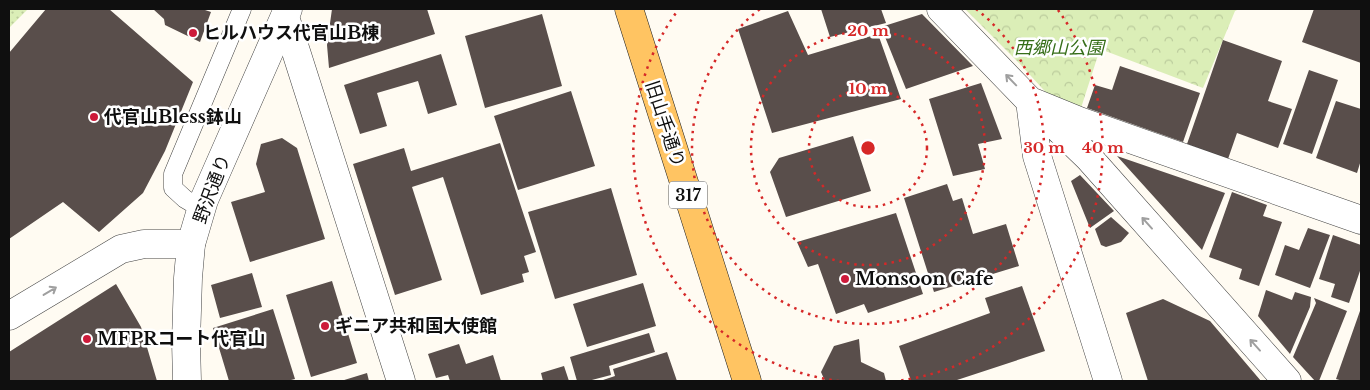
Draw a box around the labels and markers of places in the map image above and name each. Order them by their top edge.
place label: ヒルハウス代官山B棟 [203,22,379,44]
marker: ヒルハウス代官山B棟 [187,27,199,39]
place label: 代官山Bless鉢山 [103,106,242,128]
marker: 代官山Bless鉢山 [88,111,100,123]
centre of rings [859,139,877,157]
place label: Monsoon Cafe [855,268,994,290]
marker: Monsoon Cafe [839,273,851,285]
place label: ギニア共和国大使館 [335,315,497,337]
marker: ギニア共和国大使館 [319,320,331,332]
place label: MFPRコート代官山 [97,328,266,350]
marker: MFPRコート代官山 [81,333,93,345]

